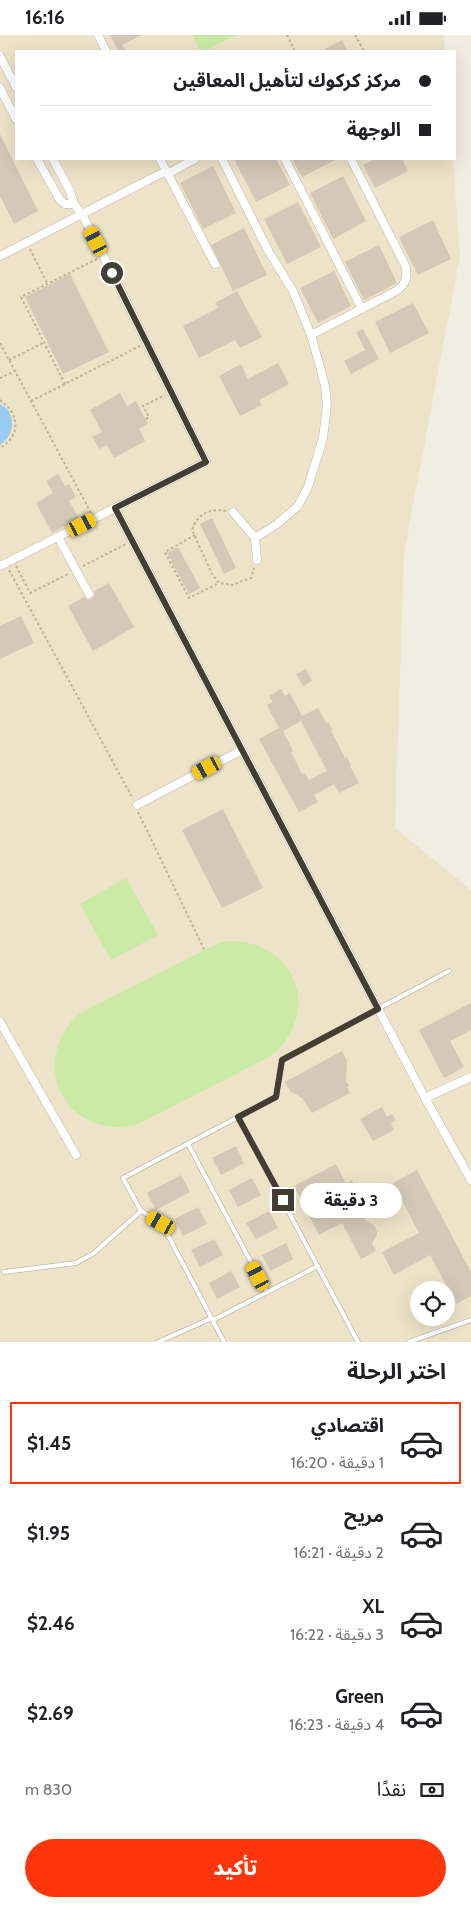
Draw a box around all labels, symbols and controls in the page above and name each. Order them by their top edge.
text: 16:16 [25,6,65,29]
text: مركز كركوك لتأهيل المعاقين [173,69,401,92]
text: الوجهة [347,118,401,141]
car [82,224,109,258]
route start [101,262,123,284]
car [65,512,98,538]
car [190,754,223,782]
callout: 3 دقيقة [300,1183,403,1217]
route end [272,1189,294,1211]
text: 3 دقيقة [324,1191,378,1210]
car [144,1209,177,1237]
car [244,1259,271,1293]
map controls [410,1281,455,1326]
button: locate [410,1281,455,1326]
text: اختر الرحلة [347,1358,446,1385]
text: اقتصادي [311,1414,384,1437]
icon: car [399,1421,444,1466]
text: $1.45 [27,1432,71,1455]
text: 1 دقيقة · 16:20 [291,1453,384,1472]
text: مريح [344,1504,384,1527]
icon: car [399,1511,444,1556]
text: $1.95 [27,1522,70,1545]
text: 2 دقيقة · 16:21 [293,1543,384,1562]
text: XL [363,1595,384,1618]
icon: car [399,1601,444,1646]
text: $2.46 [27,1612,75,1635]
text: 3 دقيقة · 16:22 [290,1625,384,1644]
text: Green [335,1685,384,1708]
icon: car [399,1691,444,1736]
text: $2.69 [27,1702,74,1725]
text: 4 دقيقة · 16:23 [289,1715,384,1734]
icon: cash [418,1776,446,1804]
text: نقدًا [377,1778,406,1801]
text: 830 m [25,1780,72,1799]
button: تأكيد [25,1839,446,1897]

